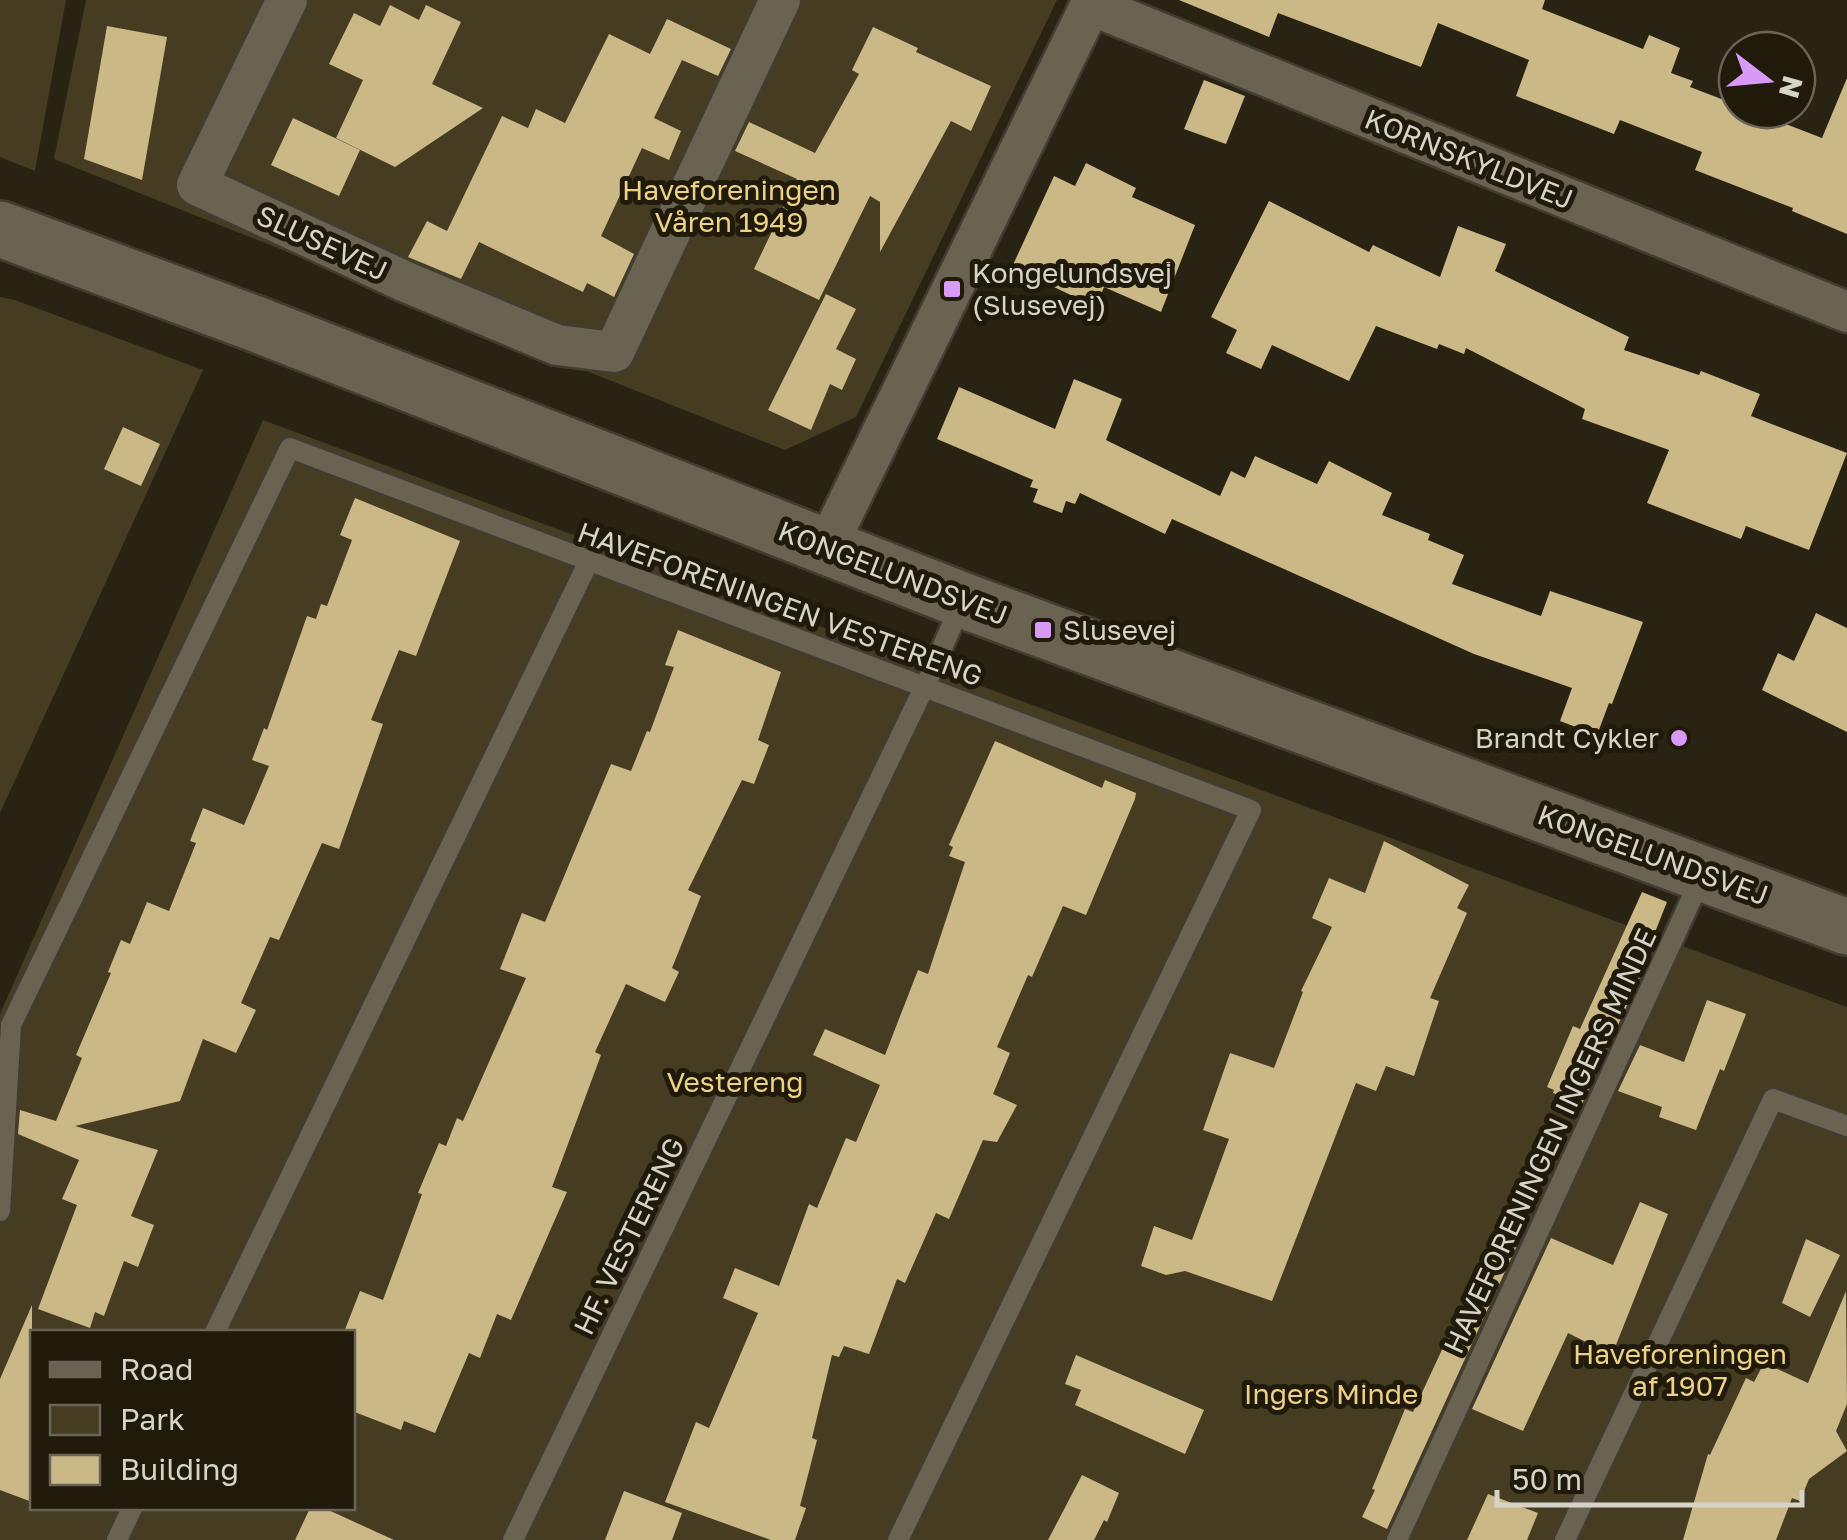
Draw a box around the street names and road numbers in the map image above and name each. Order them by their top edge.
street label: KORNSKYLDVEJ [1360,102,1578,215]
street label: SLUSEVEJ [252,198,393,287]
street label: KONGELUNDSVEJ [774,514,1012,631]
street label: HAVEFORENINGEN VESTERENG [573,515,987,692]
street label: KONGELUNDSVEJ [1533,797,1773,912]
street label: HAVEFORENINGEN INGERS MINDE [1436,923,1663,1358]
street label: HF. VESTERENG [567,1132,691,1340]

